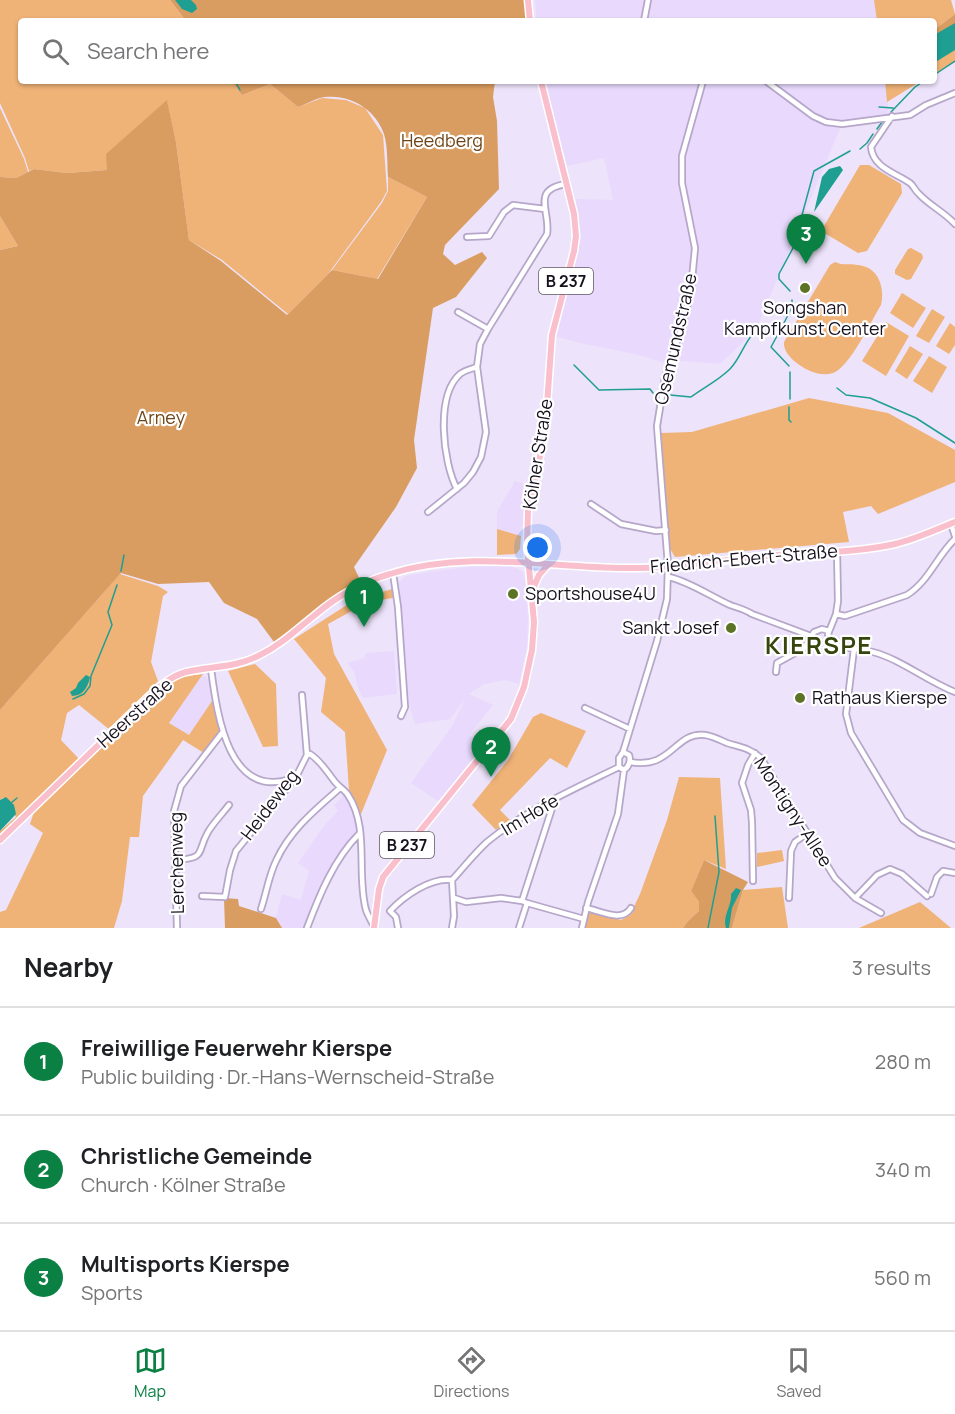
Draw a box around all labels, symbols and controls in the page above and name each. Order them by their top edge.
search box [18,18,937,84]
icon: search [39,35,72,68]
text: Search here [87,36,209,66]
park label: Heedberg [401,128,483,152]
pin: 3 [786,214,826,264]
road number: B 237 [539,268,593,294]
street label: Osemundstraße [648,271,702,407]
marker: Songshan Kampfkunst Center [798,281,812,295]
place label: Songshan Kampfkunst Center [724,295,886,340]
street label: Kölner Straße [516,397,558,511]
park label: Arney [137,405,186,429]
your location [523,533,552,562]
street label: Friedrich-Ebert-Straße [649,538,839,578]
pin: 1 [344,578,384,627]
place label: Sportshouse4U [525,581,656,605]
marker: Sportshouse4U [506,587,520,601]
place label: Sankt Josef [622,615,720,639]
marker: Sankt Josef [724,621,738,635]
district label: KIERSPE [765,628,873,661]
street label: Heerstraße [92,672,177,752]
place label: Rathaus Kierspe [812,685,947,709]
marker: Rathaus Kierspe [793,691,807,705]
pin: 2 [472,728,510,777]
street label: Montigny-Allee [749,752,838,871]
street label: Heideweg [235,764,304,845]
street label: Im Hofe [496,788,562,841]
street label: Lerchenweg [163,812,189,914]
road number: B 237 [380,832,434,858]
text: Nearby [24,949,113,985]
text: 3 results [852,954,931,981]
text: Freiwillige Feuerwehr Kierspe [81,1033,392,1063]
text: 1 [39,1048,48,1075]
text: 280 m [875,1048,931,1075]
text: Public building · Dr.-Hans-Wernscheid-Straße [81,1063,495,1090]
text: Christliche Gemeinde [81,1141,312,1171]
text: 2 [38,1156,49,1183]
text: 340 m [875,1156,931,1183]
text: Church · Kölner Straße [81,1171,286,1198]
text: Multisports Kierspe [81,1249,290,1279]
text: 3 [38,1264,49,1291]
text: 560 m [874,1264,931,1291]
text: Sports [81,1279,143,1306]
tab: Map [134,1344,167,1402]
tab: Directions [434,1344,509,1402]
tab: Saved [776,1344,821,1402]

